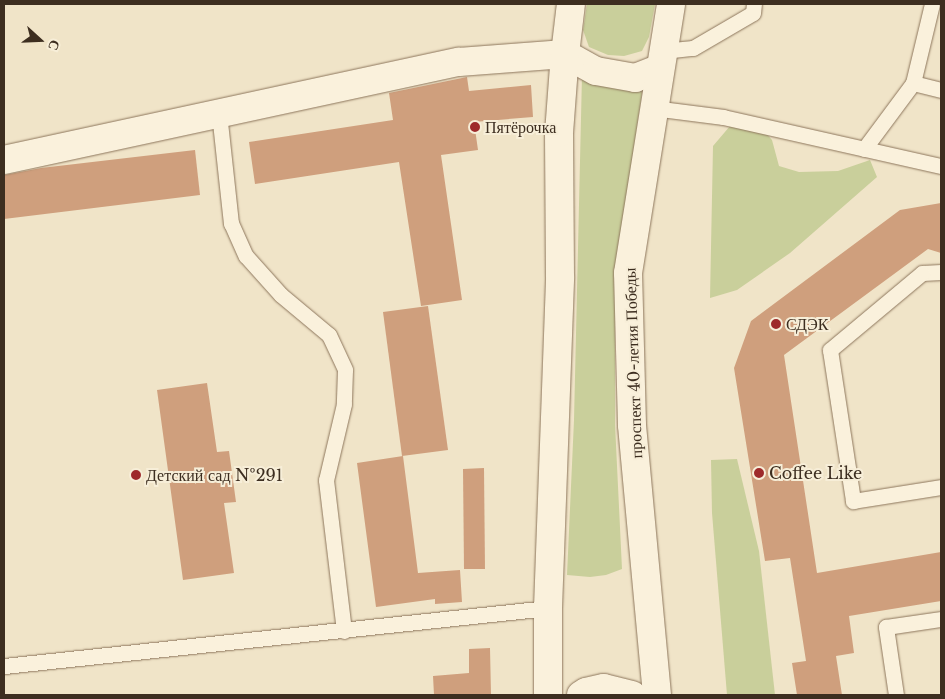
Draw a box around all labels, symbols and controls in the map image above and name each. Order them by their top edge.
north arrow [15,15,65,65]
text: С [44,37,64,53]
place label: Пятёрочка [485,117,556,137]
marker: Пятёрочка [469,121,481,133]
street label: проспект 40-летия Победы [620,267,646,459]
place label: СДЭК [786,314,828,334]
marker: СДЭК [770,318,782,330]
place label: Coffee Like [769,463,862,483]
place label: Детский сад №291 [146,465,283,485]
marker: Coffee Like [753,467,765,479]
marker: Детский сад №291 [130,469,142,481]

